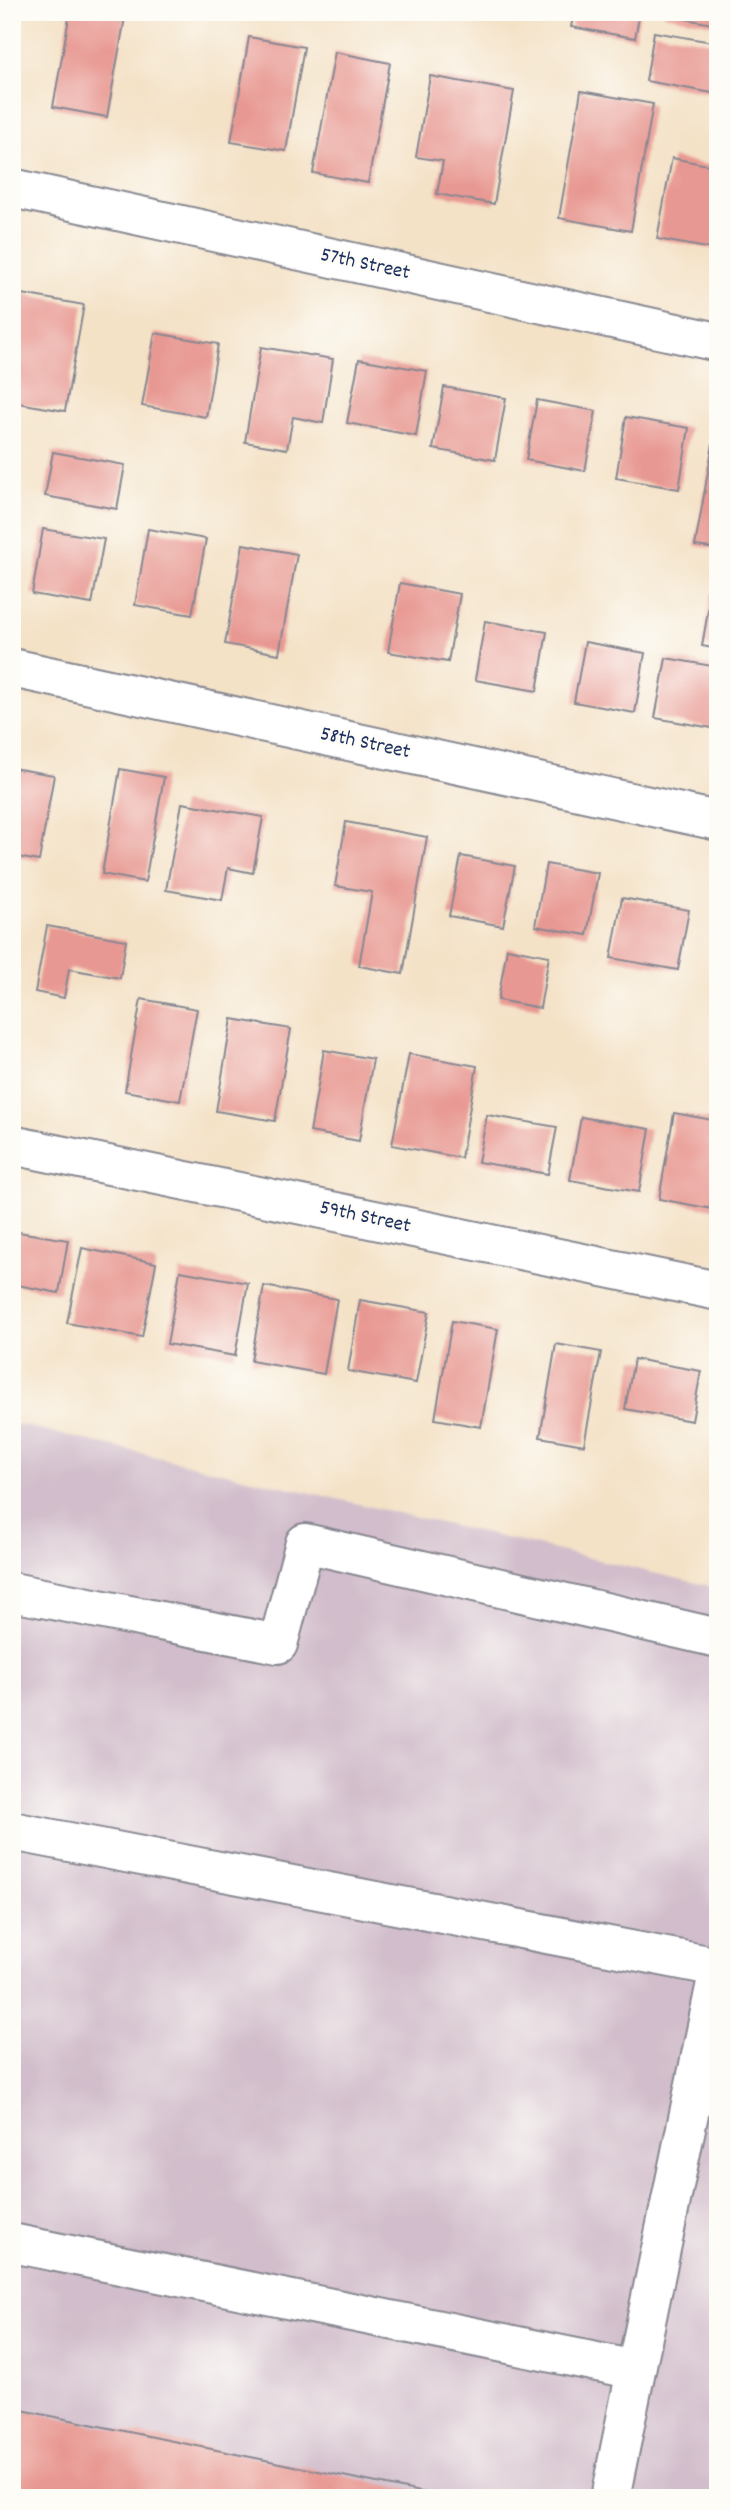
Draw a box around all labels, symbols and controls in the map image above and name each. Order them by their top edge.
street label: 57th Street [317,241,413,289]
street label: 58th Street [317,720,413,768]
street label: 59th Street [317,1194,414,1242]

